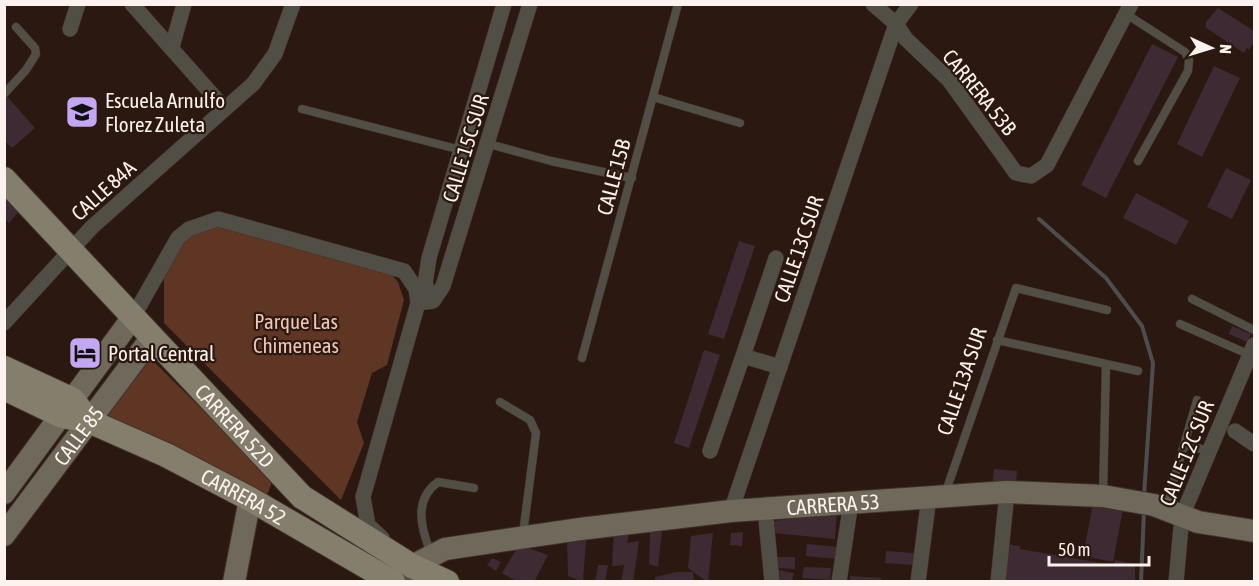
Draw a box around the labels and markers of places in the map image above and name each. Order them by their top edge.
place label: Escuela Arnulfo Florez Zuleta [105,88,225,136]
school or university icon: Escuela Arnulfo Florez Zuleta [64,94,100,130]
hotel icon: Portal Central [67,335,103,371]
place label: Portal Central [108,341,215,365]

